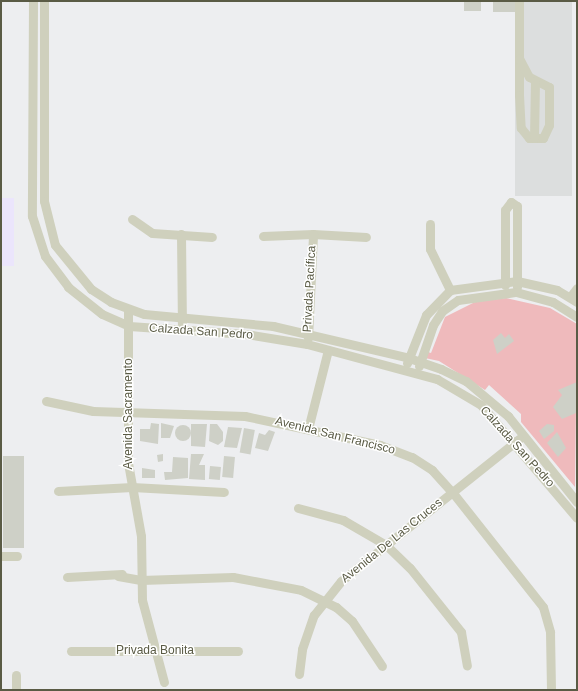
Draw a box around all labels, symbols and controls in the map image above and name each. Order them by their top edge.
street label: Privada Pacífica [301,245,319,333]
street label: Calzada San Pedro [149,321,253,343]
street label: Avenida Sacramento [122,358,136,470]
street label: Calzada San Pedro [477,404,557,490]
street label: Avenida San Francisco [273,414,397,458]
street label: Avenida De Las Cruces [339,496,445,586]
street label: Privada Bonita [116,644,194,658]

